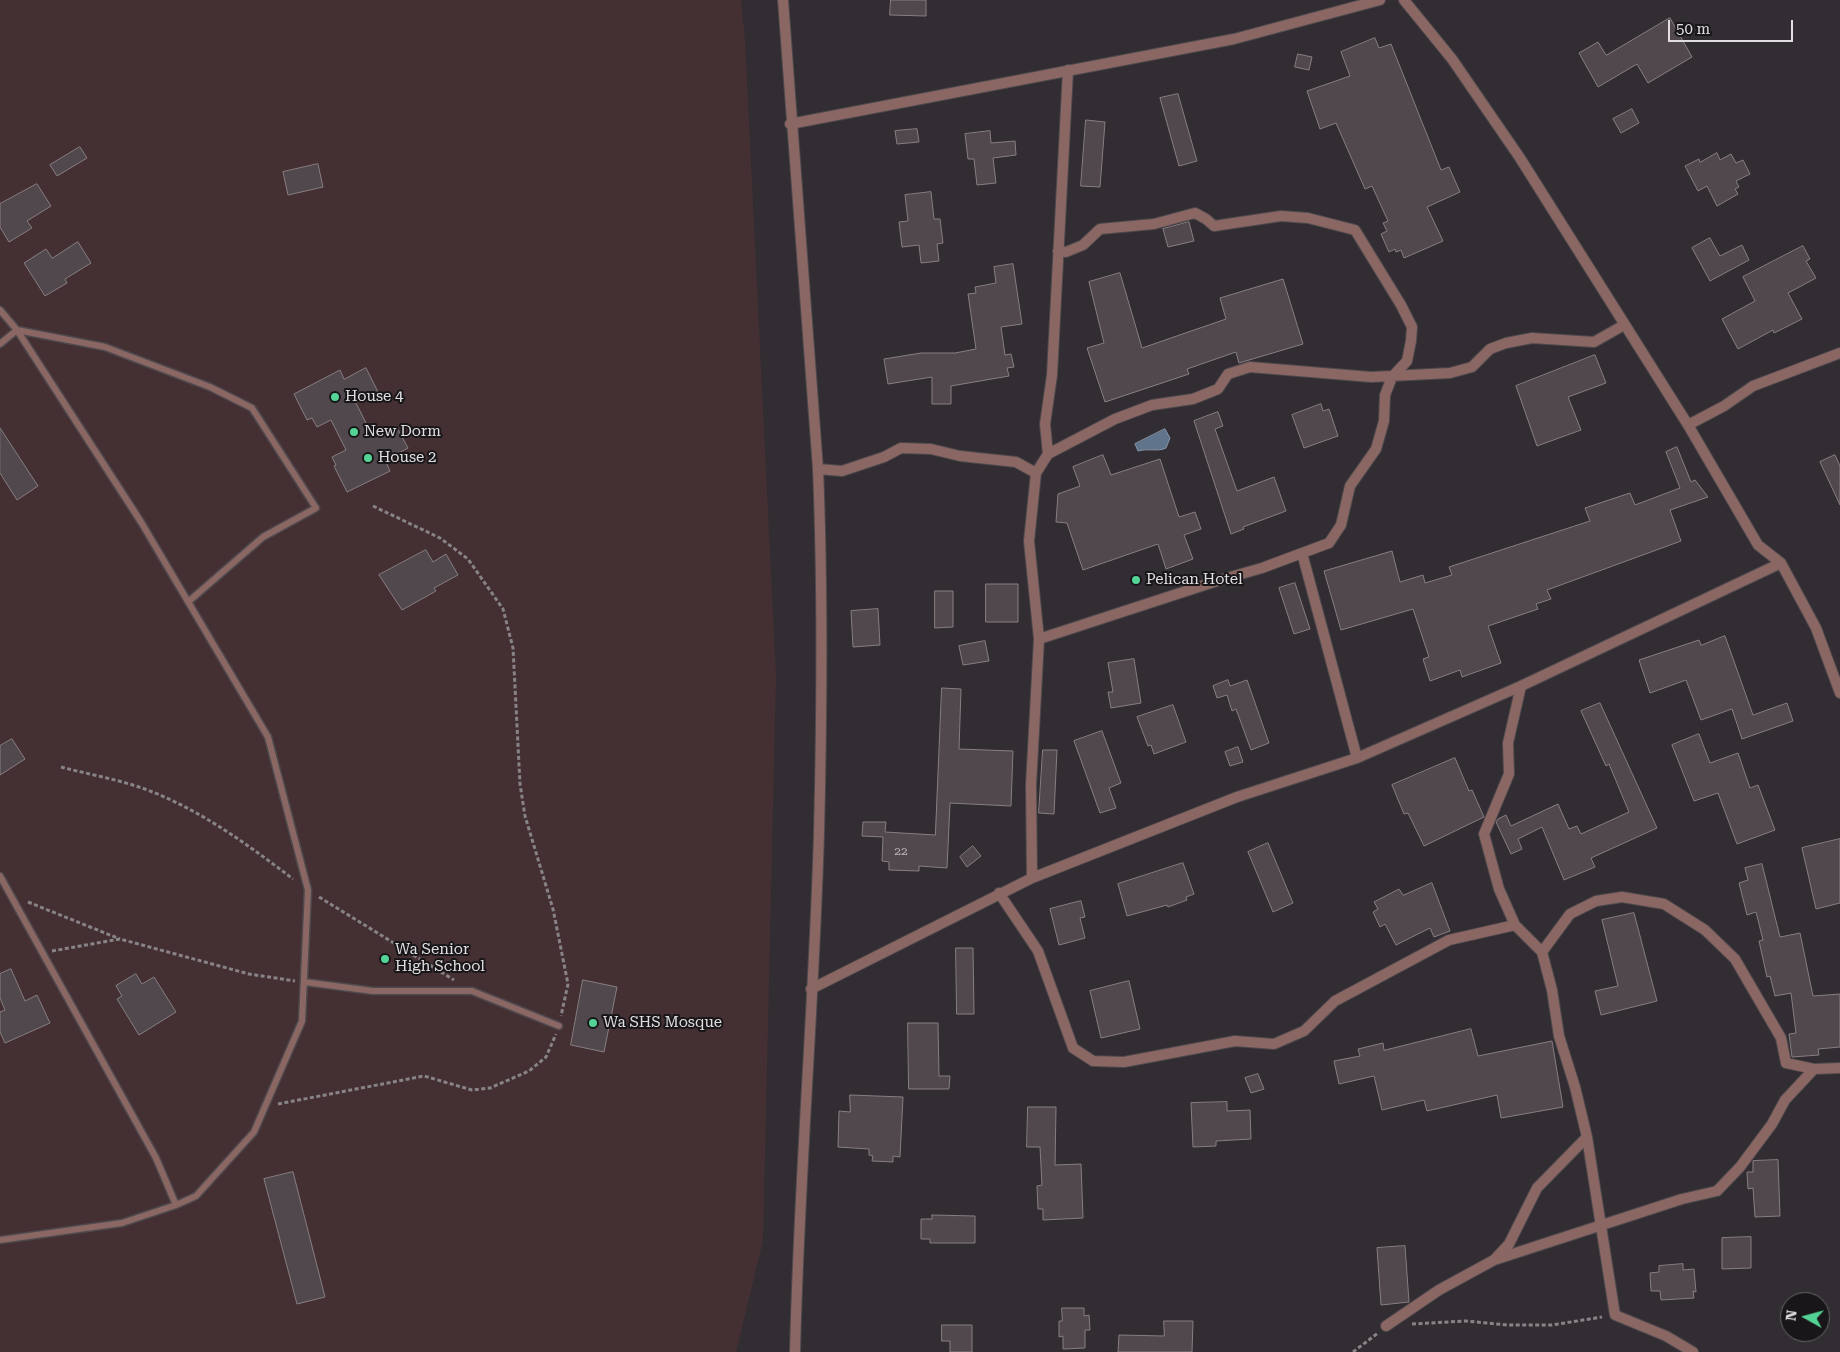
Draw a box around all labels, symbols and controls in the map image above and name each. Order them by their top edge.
scale bar [1670,10,1795,42]
text: 50 m [1676,20,1710,38]
place label: House 4 [345,388,403,406]
marker: House 4 [329,391,341,403]
place label: New Dorm [364,423,441,441]
marker: New Dorm [348,426,360,438]
place label: House 2 [378,449,436,467]
marker: House 2 [362,452,374,464]
place label: Pelican Hotel [1146,571,1243,589]
marker: Pelican Hotel [1130,574,1142,586]
house number: 22 [894,844,908,858]
place label: Wa Senior High School [395,941,485,976]
marker: Wa Senior High School [379,953,391,965]
place label: Wa SHS Mosque [603,1014,722,1032]
marker: Wa SHS Mosque [587,1017,599,1029]
north arrow [1780,1292,1830,1342]
text: N [1783,1309,1800,1322]

